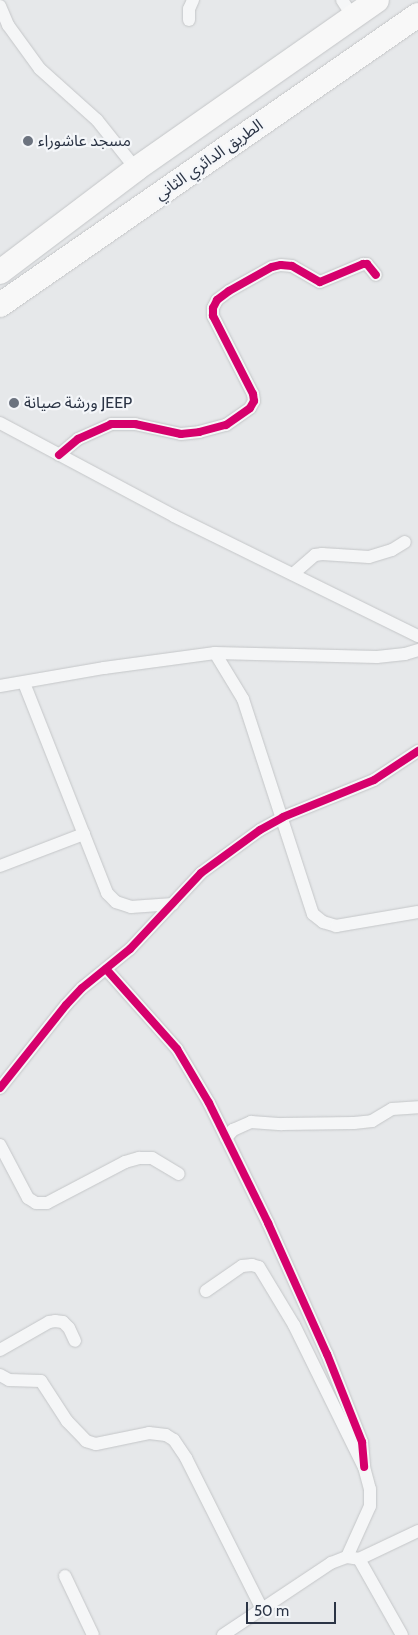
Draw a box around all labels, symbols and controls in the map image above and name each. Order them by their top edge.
street label: الطريق الدائري الثاني [151,115,267,205]
place label: مسجد عاشوراء [38,131,131,151]
marker: مسجد عاشوراء [22,135,34,147]
place label: ورشة صيانة JEEP [24,393,132,413]
marker: ورشة صيانة JEEP [8,397,20,409]
scale bar [248,1592,338,1624]
text: 50 m [254,1602,289,1620]

